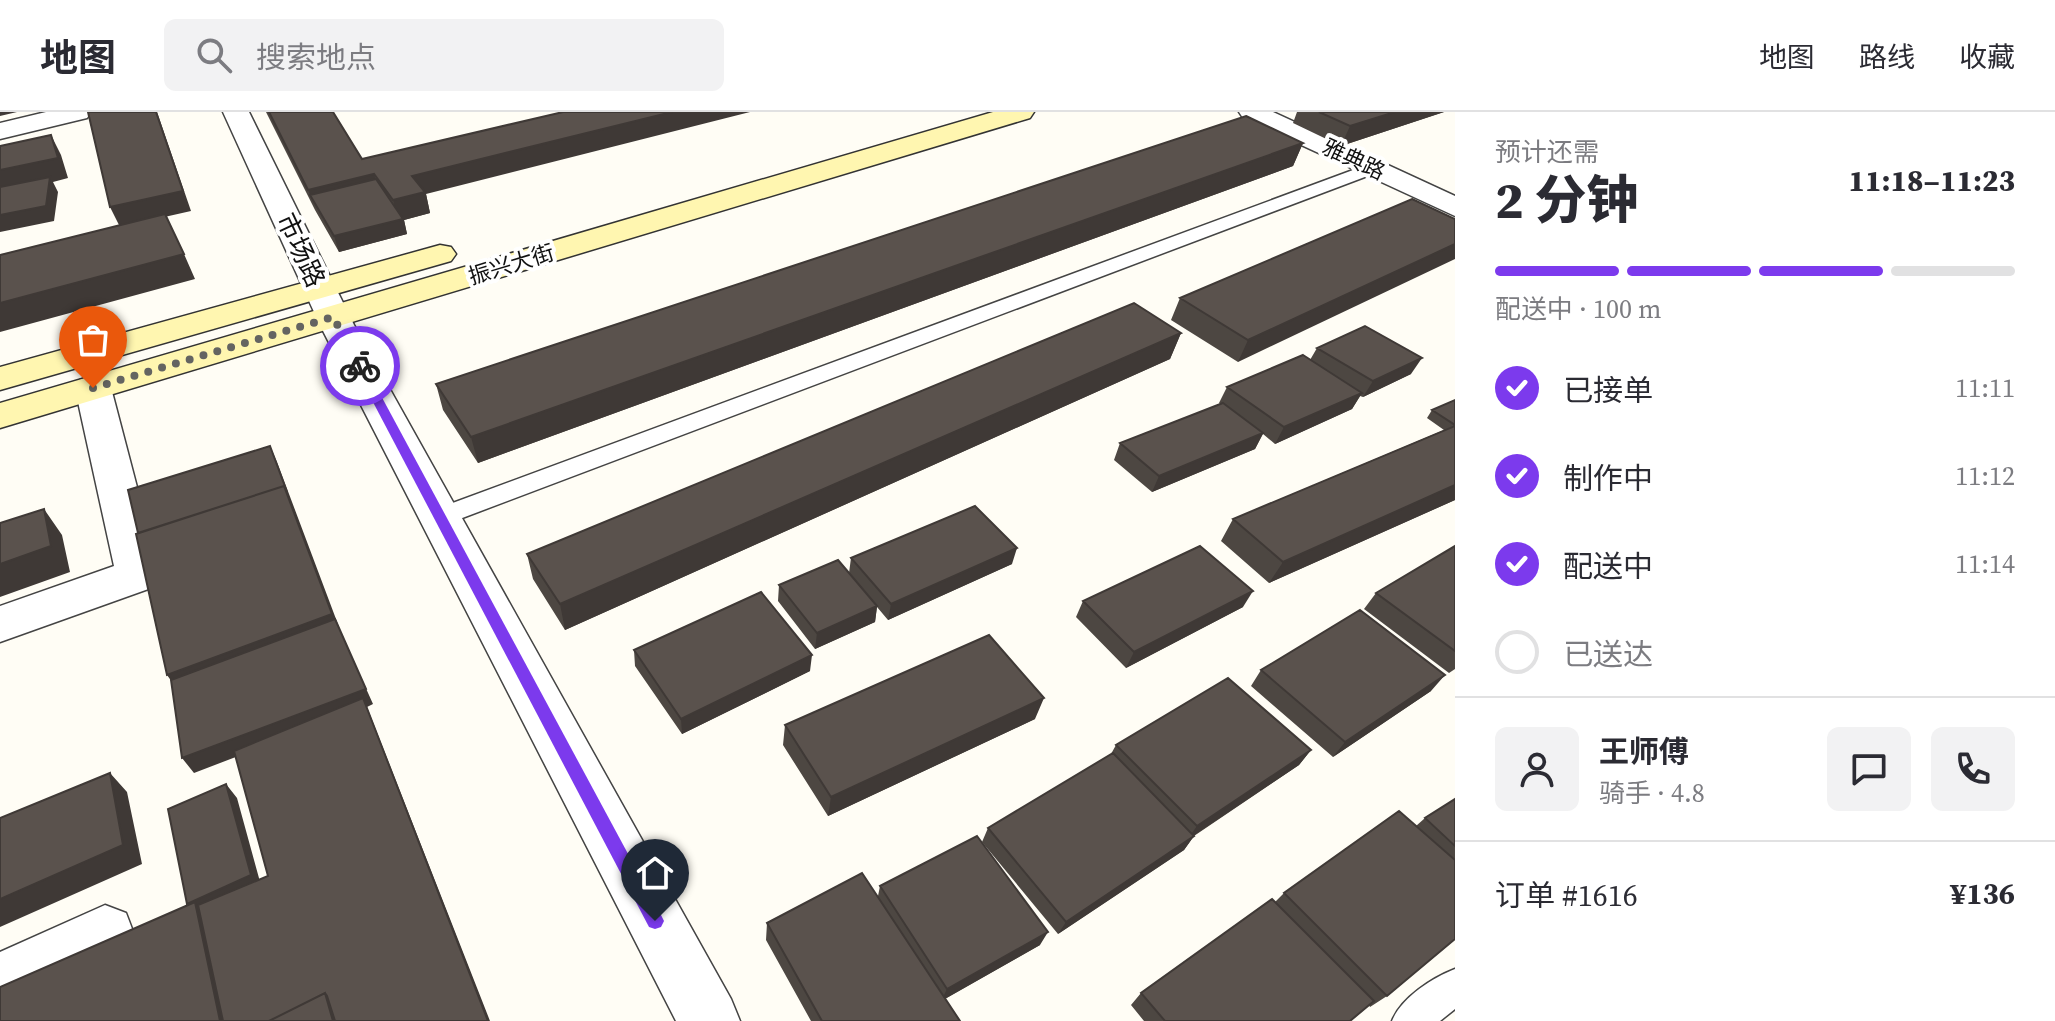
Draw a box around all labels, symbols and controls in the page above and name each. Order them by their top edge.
search box [164,19,724,91]
text: 地图 [40,32,116,84]
icon: search [192,33,236,77]
text: 搜索地点 [256,37,376,78]
text: 地图 [1759,38,1815,76]
text: 路线 [1859,38,1915,76]
text: 收藏 [1959,38,2015,76]
street label: 雅典路 [1318,131,1390,187]
text: 预计还需 [1495,134,1599,170]
text: 11:18–11:23 [1848,160,2015,201]
text: 2 分钟 [1495,164,1639,235]
street label: 市场路 [268,207,334,293]
street label: 振兴大街 [465,237,557,291]
text: 配送中 · 100 m [1495,291,1661,327]
pin [59,306,127,388]
icon: bag [71,318,115,362]
courier [320,326,400,406]
icon: bike [338,344,382,388]
icon: check [1495,366,1539,410]
text: 已接单 [1563,370,1653,411]
text: 11:11 [1955,370,2015,406]
icon: check [1495,454,1539,498]
text: 制作中 [1563,458,1653,499]
text: 11:12 [1955,458,2015,494]
icon: check [1495,542,1539,586]
text: 配送中 [1563,546,1653,587]
text: 11:14 [1955,546,2015,582]
text: 已送达 [1563,634,1653,675]
button: person [1495,727,1579,811]
button: chat [1827,727,1911,811]
button: phone [1931,727,2015,811]
text: 王师傅 [1599,731,1689,772]
text: 骑手 · 4.8 [1599,775,1705,811]
pin [621,839,689,921]
icon: home [633,851,677,895]
text: ¥136 [1950,873,2015,914]
text: 订单 #1616 [1495,875,1638,916]

